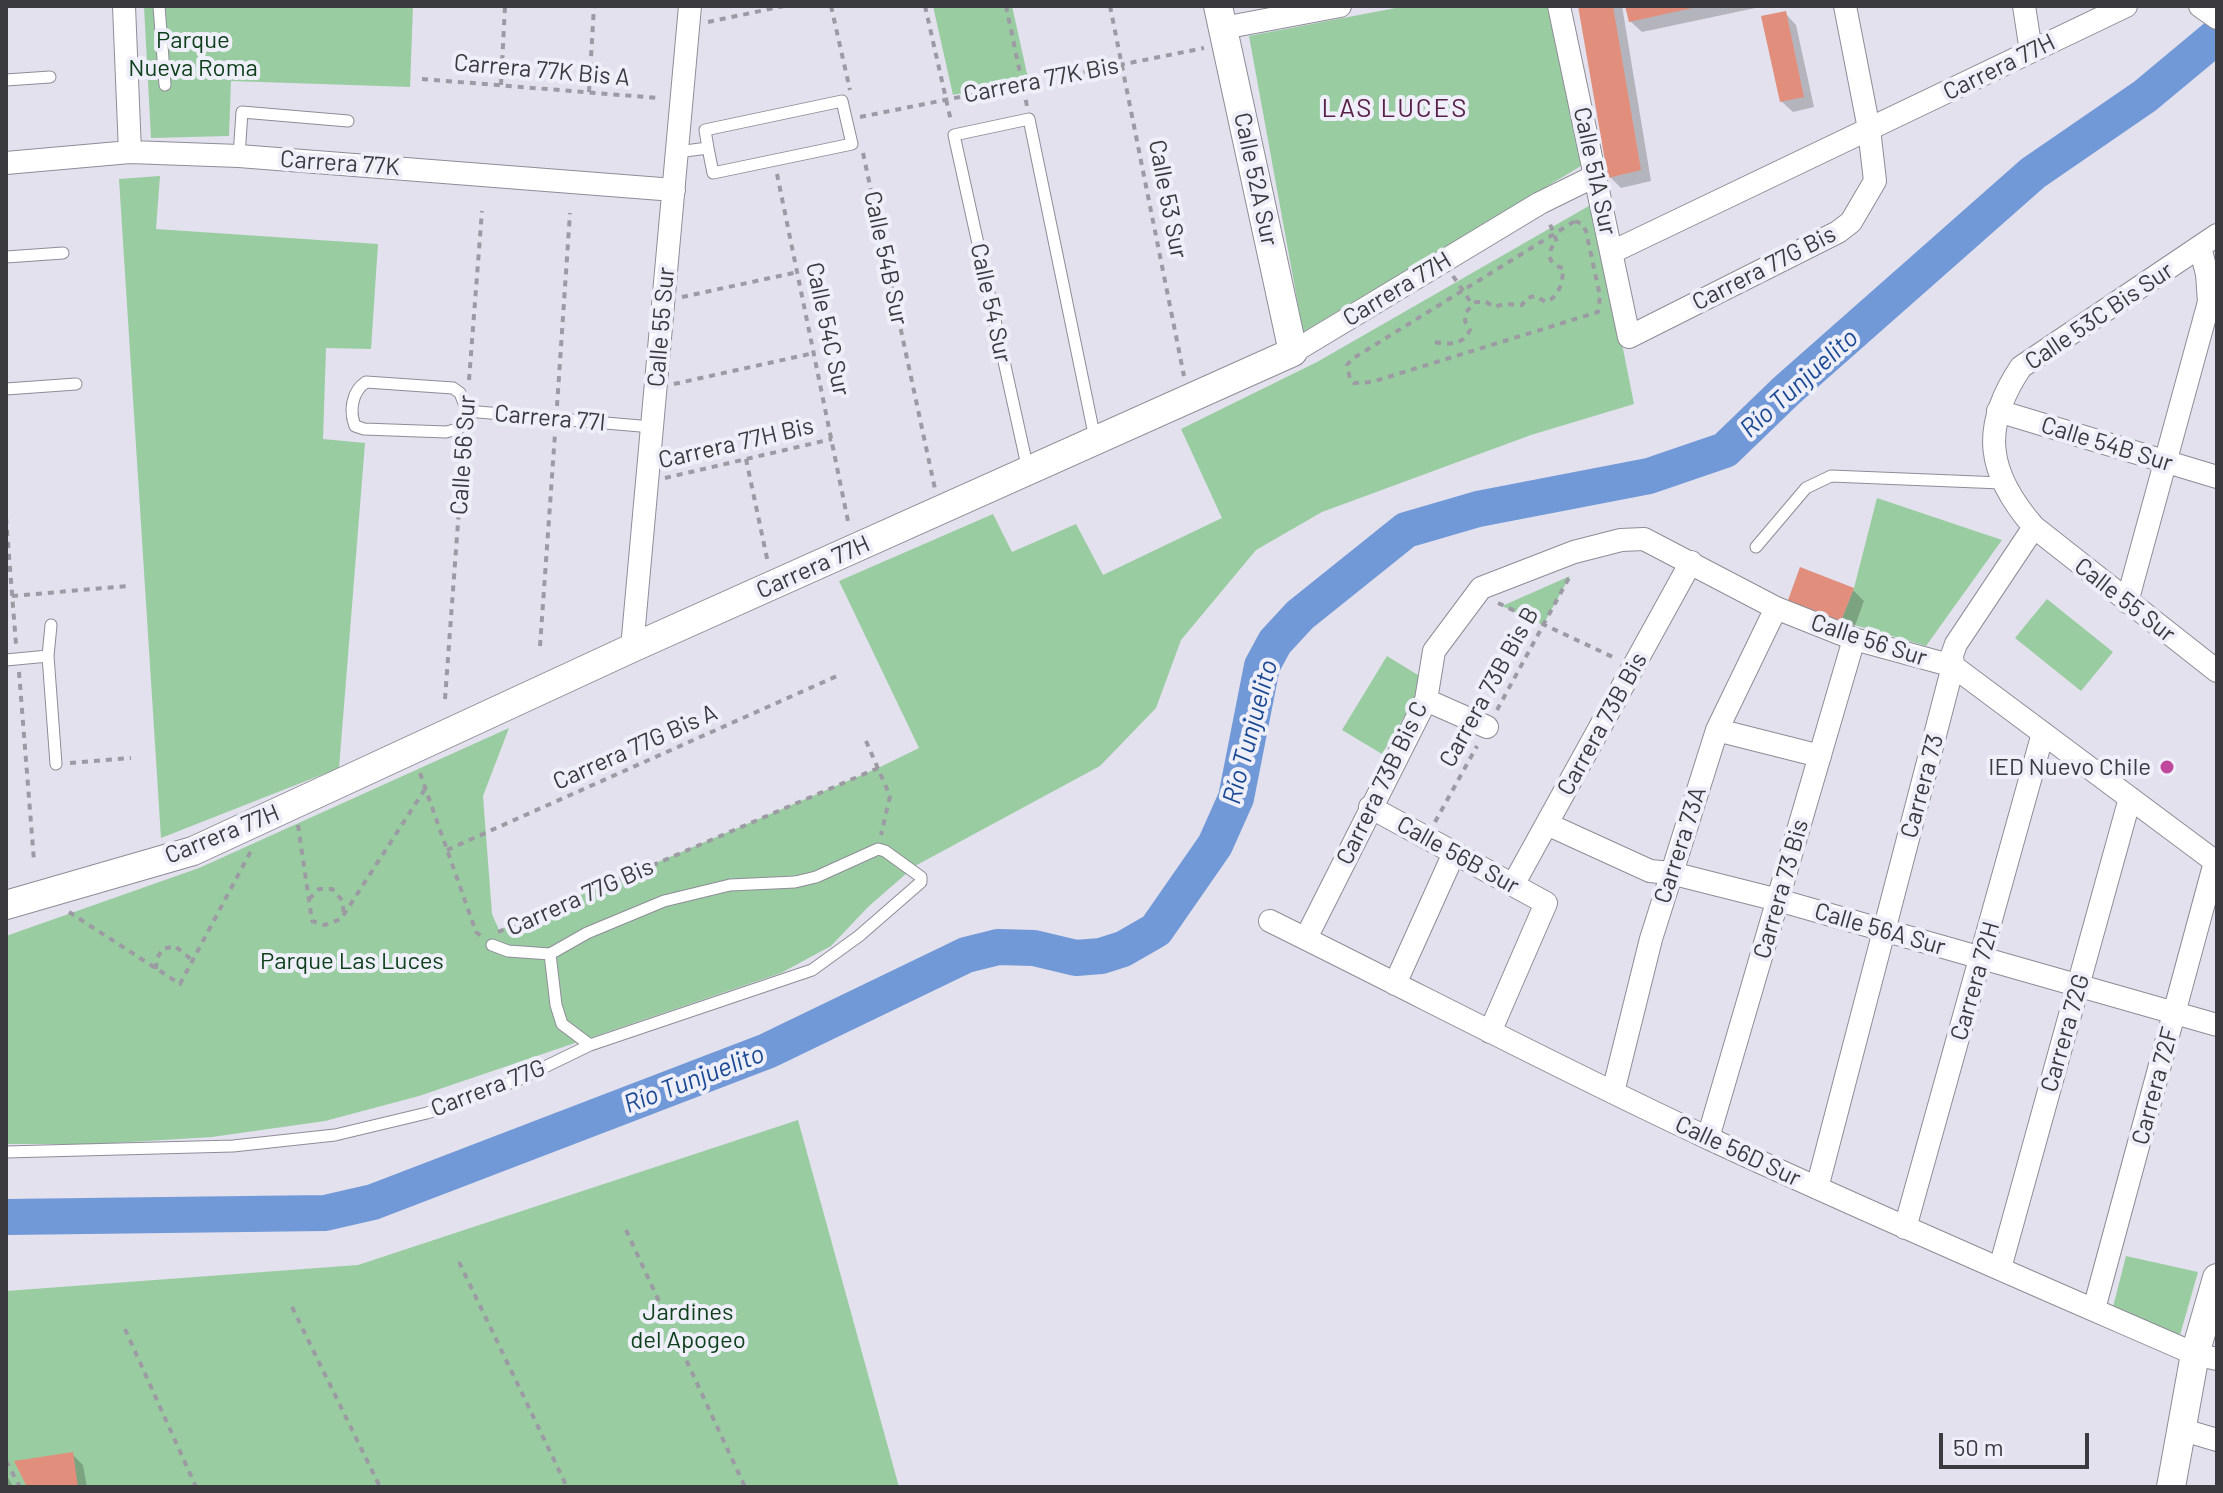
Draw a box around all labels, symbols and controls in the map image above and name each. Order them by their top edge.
park label: Parque Nueva Roma [128,26,258,82]
street label: Carrera 77H [1938,28,2060,106]
street label: Carrera 77K Bis A [453,48,631,92]
street label: Carrera 77K Bis [961,51,1121,109]
district label: LAS LUCES [1321,92,1469,124]
street label: Calle 51A Sur [1567,104,1623,238]
street label: Calle 52A Sur [1228,110,1284,248]
street label: Calle 53 Sur [1142,137,1194,261]
street label: Carrera 77K [279,144,401,182]
street label: Calle 54B Sur [858,188,914,328]
street label: Carrera 77G Bis [1687,219,1841,317]
street label: Calle 54 Sur [964,241,1018,365]
street label: Carrera 77H [1338,246,1456,332]
street label: Calle 53C Bis Sur [2019,256,2179,376]
street label: Calle 54C Sur [800,260,856,398]
street label: Calle 55 Sur [641,266,681,388]
water label: Río Tunjuelito [1734,322,1864,444]
street label: Calle 56 Sur [444,394,482,516]
street label: Carrera 77I [493,399,607,437]
street label: Calle 54B Sur [2038,410,2176,478]
street label: Carrera 77H Bis [656,411,816,475]
street label: Carrera 77H [752,529,874,605]
street label: Calle 55 Sur [2069,552,2181,648]
street label: Carrera 73B Bis B [1433,602,1545,772]
street label: Calle 56 Sur [1807,608,1931,672]
street label: Carrera 73B Bis [1551,648,1653,800]
water label: Río Tunjuelito [1216,657,1284,807]
street label: Carrera 73B Bis C [1330,697,1434,869]
street label: Carrera 77G Bis A [548,698,722,796]
street label: Carrera 73 [1894,731,1950,841]
place label: IED Nuevo Chile [1988,753,2151,781]
marker: IED Nuevo Chile [2158,758,2176,776]
street label: Carrera 73A [1648,783,1712,907]
street label: Carrera 77H [161,798,283,870]
street label: Calle 56B Sur [1392,810,1524,900]
street label: Carrera 73 Bis [1747,816,1815,962]
street label: Carrera 77G Bis [502,852,658,942]
street label: Calle 56A Sur [1811,897,1949,961]
street label: Carrera 72H [1944,918,2006,1044]
park label: Parque Las Luces [260,947,444,975]
street label: Carrera 72G [2034,971,2096,1095]
street label: Carrera 72F [2126,1024,2184,1148]
water label: Río Tunjuelito [619,1038,769,1120]
street label: Carrera 77G [427,1053,549,1123]
street label: Calle 56D Sur [1671,1109,1805,1193]
park label: Jardines del Apogeo [630,1298,746,1354]
scale bar [1943,1417,2093,1467]
text: 50 m [1953,1432,2004,1461]

